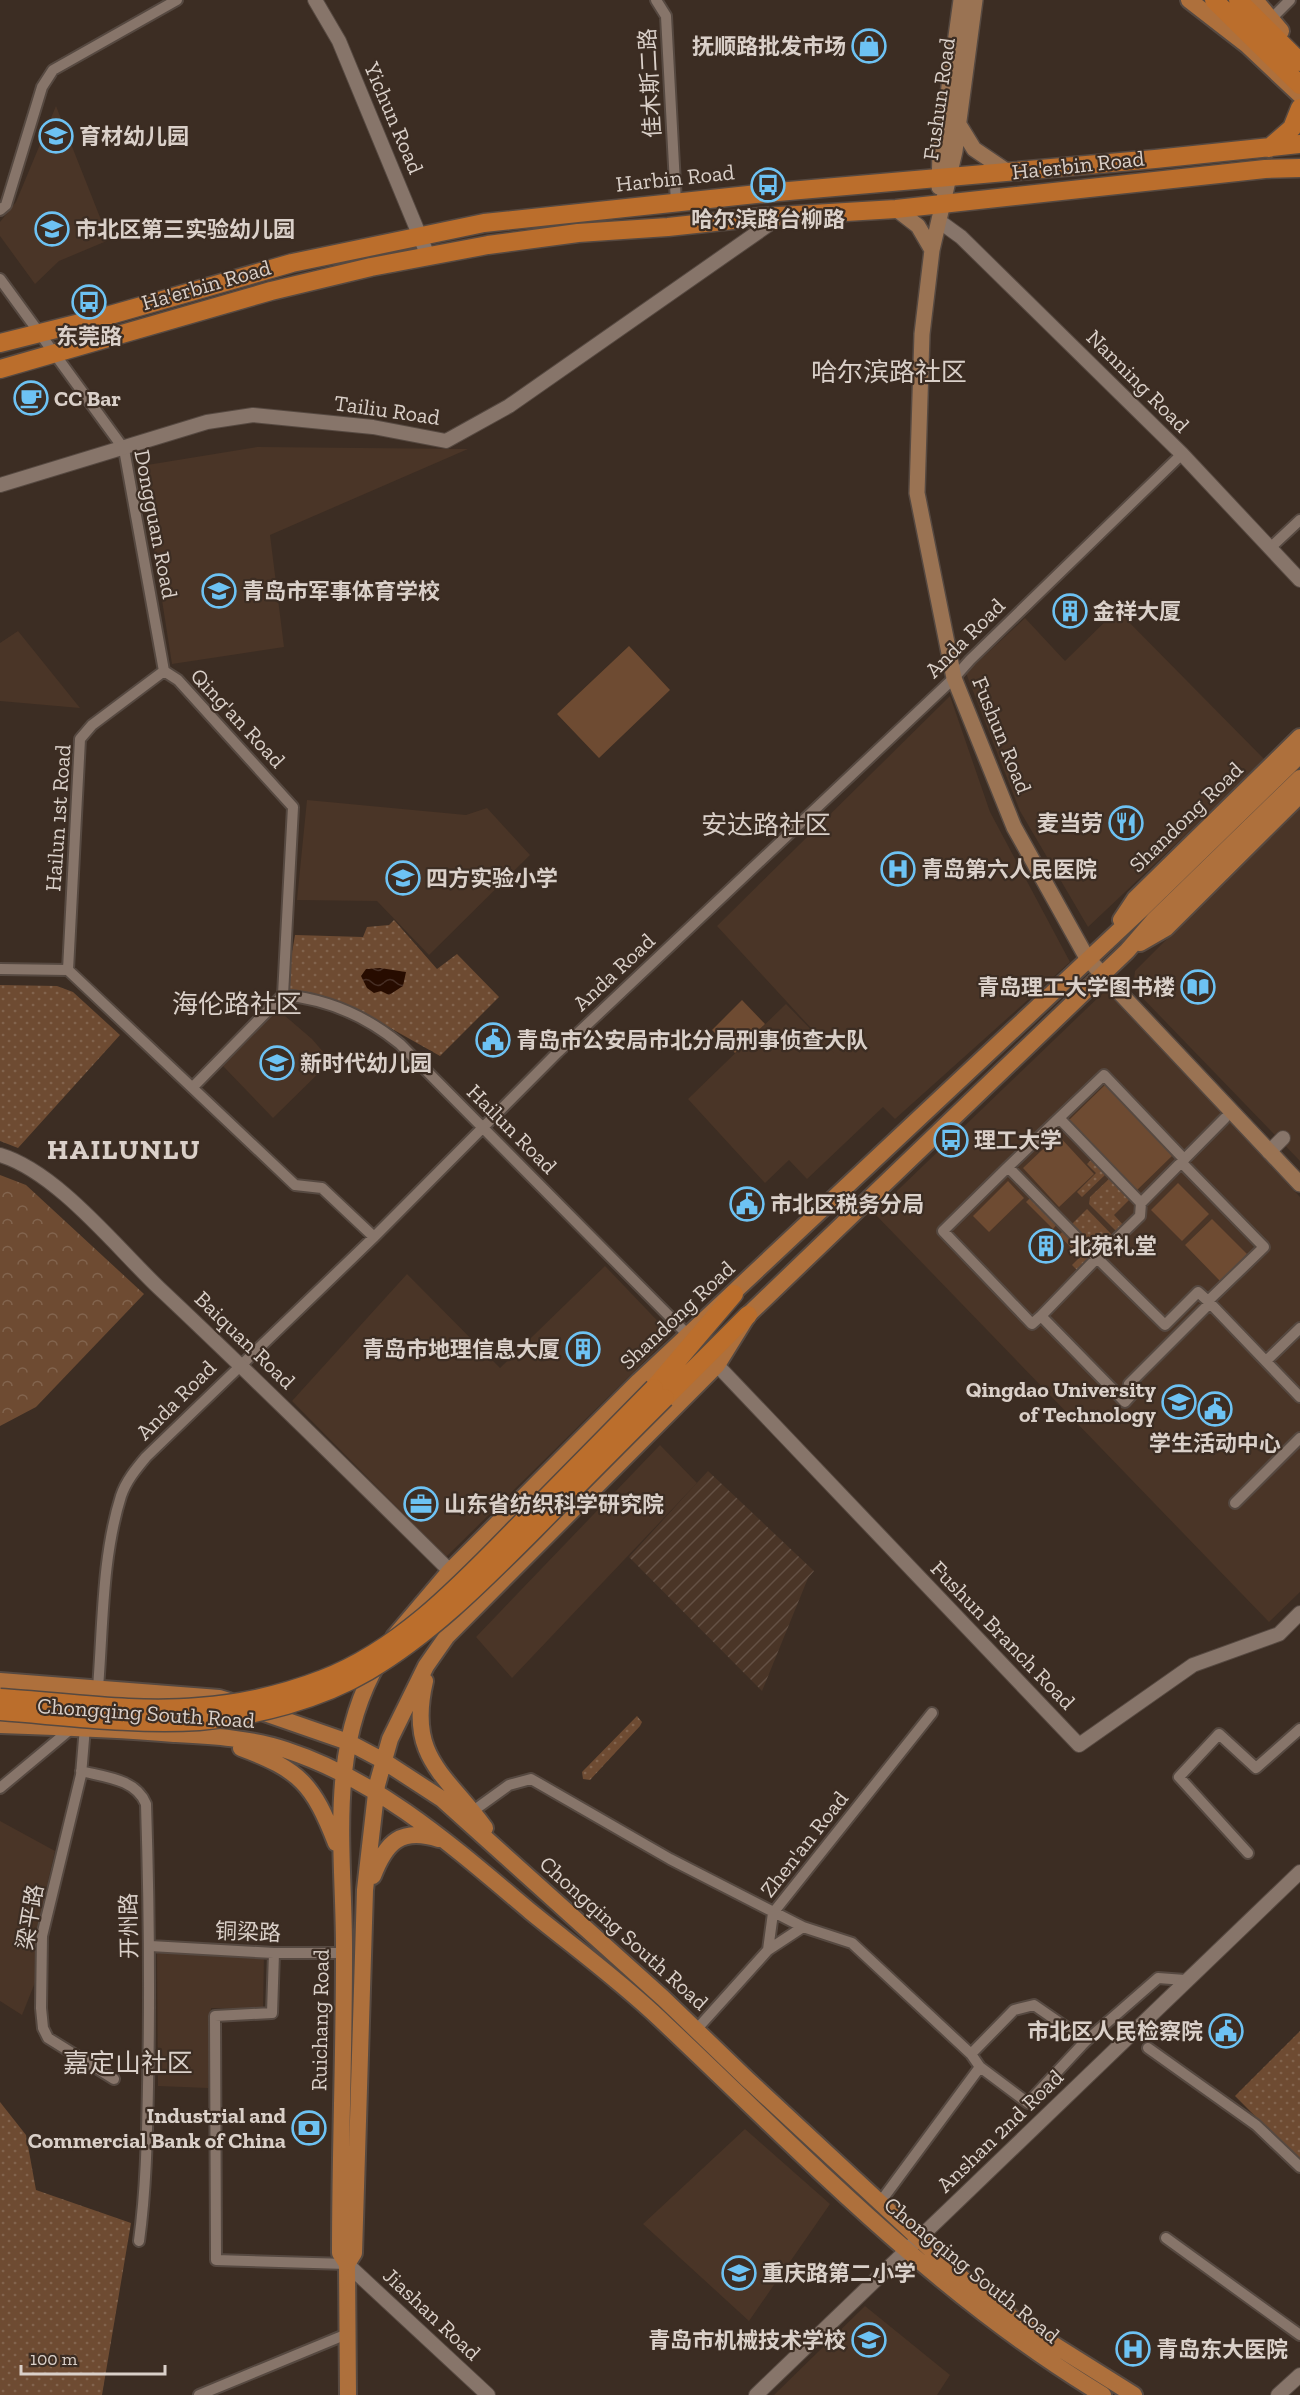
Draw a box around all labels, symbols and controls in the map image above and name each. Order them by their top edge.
street label: 佳木斯二路 [634,27,666,139]
shop icon: 抚顺路批发市场 [851,28,887,64]
place label: 抚顺路批发市场 [692,33,846,60]
street label: Fushun Road [917,36,961,162]
street label: Yichun Road [358,57,430,178]
school or university icon: 育材幼儿园 [38,118,74,154]
place label: 育材幼儿园 [79,123,189,150]
street label: Ha'erbin Road [1010,145,1146,185]
street label: Harbin Road [614,158,736,198]
bus stop icon: 哈尔滨路台柳路 [750,167,786,203]
place label: 哈尔滨路台柳路 [691,206,845,233]
school or university icon: 市北区第三实验幼儿园 [34,211,70,247]
place label: 市北区第三实验幼儿园 [75,216,295,243]
street label: Ha'erbin Road [138,254,274,316]
bus stop icon: 东莞路 [71,284,107,320]
place label: 东莞路 [56,323,122,350]
street label: Nanning Road [1081,324,1195,438]
district label: 哈尔滨路社区 [811,356,967,388]
cafe icon: CC Bar [13,380,49,416]
place label: CC Bar [54,385,121,412]
street label: Tailiu Road [332,389,442,431]
street label: Dongguan Road [128,447,184,601]
school or university icon: 青岛市军事体育学校 [201,573,237,609]
place label: 青岛市军事体育学校 [242,578,440,605]
street label: Anda Road [919,592,1011,684]
building icon: 金祥大厦 [1052,593,1088,629]
place label: 金祥大厦 [1093,598,1181,625]
street label: Qing'an Road [185,662,291,774]
street label: Fushun Road [966,673,1038,797]
street label: Hailun 1st Road [39,743,77,893]
street label: Shandong Road [1124,756,1248,878]
restaurant icon: 麦当劳 [1108,805,1144,841]
district label: 安达路社区 [701,809,831,841]
place label: 麦当劳 [1037,810,1103,837]
hospital icon: 青岛第六人民医院 [880,851,916,887]
place label: 青岛第六人民医院 [921,856,1097,883]
school or university icon: 四方实验小学 [385,860,421,896]
place label: 四方实验小学 [426,865,558,892]
street label: Anda Road [568,927,660,1017]
library icon: 青岛理工大学图书楼 [1180,969,1216,1005]
place label: 青岛理工大学图书楼 [977,974,1175,1001]
district label: 海伦路社区 [172,988,302,1020]
public building icon: 青岛市公安局市北分局刑事侦查大队 [475,1022,511,1058]
place label: 青岛市公安局市北分局刑事侦查大队 [516,1027,868,1054]
school or university icon: 新时代幼儿园 [259,1045,295,1081]
place label: 新时代幼儿园 [300,1050,432,1077]
street label: Hailun Road [461,1078,563,1180]
bus stop icon: 理工大学 [933,1122,969,1158]
place label: 理工大学 [974,1127,1062,1154]
district label: HAILUNLU [47,1133,201,1166]
public building icon: 市北区税务分局 [729,1186,765,1222]
place label: 市北区税务分局 [770,1191,924,1218]
building icon: 北苑礼堂 [1028,1228,1064,1264]
place label: 北苑礼堂 [1069,1233,1157,1260]
street label: Shandong Road [614,1255,740,1375]
street label: Baiquan Road [189,1285,301,1395]
building icon: 青岛市地理信息大厦 [565,1331,601,1367]
place label: 青岛市地理信息大厦 [362,1336,560,1363]
street label: Anda Road [130,1354,222,1446]
place label: Qingdao University of Technology [966,1376,1156,1428]
school or university icon: Qingdao University of Technology [1161,1384,1197,1420]
public building icon: 学生活动中心 [1197,1391,1233,1427]
place label: 学生活动中心 [1149,1430,1281,1457]
office icon: 山东省纺织科学研究院 [403,1486,439,1522]
place label: 山东省纺织科学研究院 [444,1491,664,1518]
street label: Fushun Branch Road [925,1555,1081,1715]
street label: Chongqing South Road [36,1692,256,1734]
street label: Zhen'an Road [754,1786,854,1902]
street label: Chongqing South Road [534,1850,714,2016]
street label: 梁平路 [11,1882,49,1952]
street label: 开州路 [115,1893,143,1959]
street label: 铜梁路 [215,1917,281,1947]
street label: Ruichang Road [305,1949,335,2091]
public building icon: 市北区人民检察院 [1208,2013,1244,2049]
place label: 市北区人民检察院 [1027,2018,1203,2045]
district label: 嘉定山社区 [63,2047,193,2079]
street label: Anshan 2nd Road [931,2064,1069,2198]
place label: Industrial and Commercial Bank of China [28,2102,286,2154]
bank icon: Industrial and Commercial Bank of China [291,2110,327,2146]
street label: Chongqing South Road [879,2191,1065,2349]
school or university icon: 重庆路第二小学 [721,2255,757,2291]
place label: 重庆路第二小学 [762,2260,916,2287]
street label: Jiashan Road [377,2262,487,2366]
school or university icon: 青岛市机械技术学校 [851,2322,887,2358]
place label: 青岛市机械技术学校 [648,2327,846,2354]
hospital icon: 青岛东大医院 [1115,2331,1151,2367]
place label: 青岛东大医院 [1156,2336,1288,2363]
scale bar [21,2338,165,2376]
text: 100 m [30,2348,78,2370]

